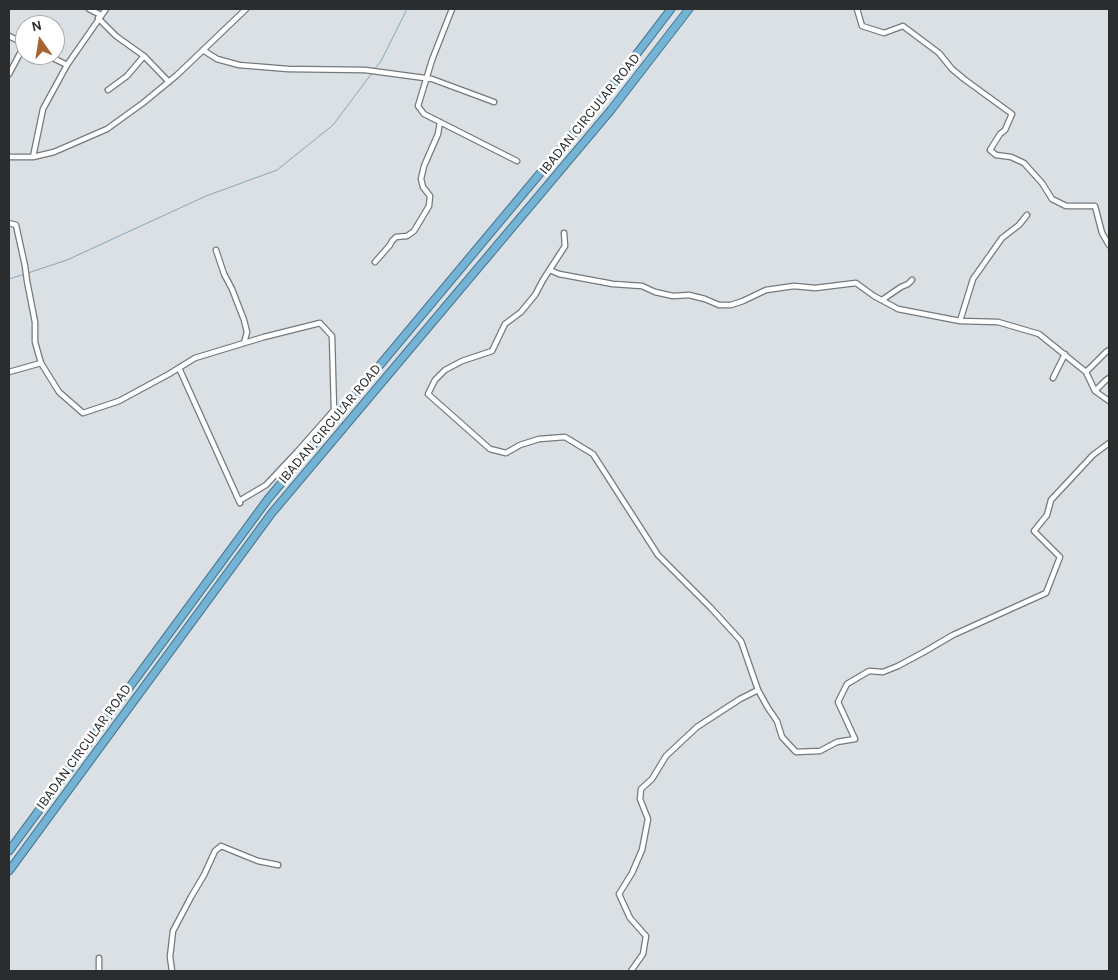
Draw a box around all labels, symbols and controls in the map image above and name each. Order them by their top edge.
north arrow [15,15,65,65]
text: N [30,16,44,35]
street label: IBADAN CIRCULAR ROAD [536,50,644,178]
street label: IBADAN CIRCULAR ROAD [275,361,385,487]
street label: IBADAN CIRCULAR ROAD [33,681,135,813]

